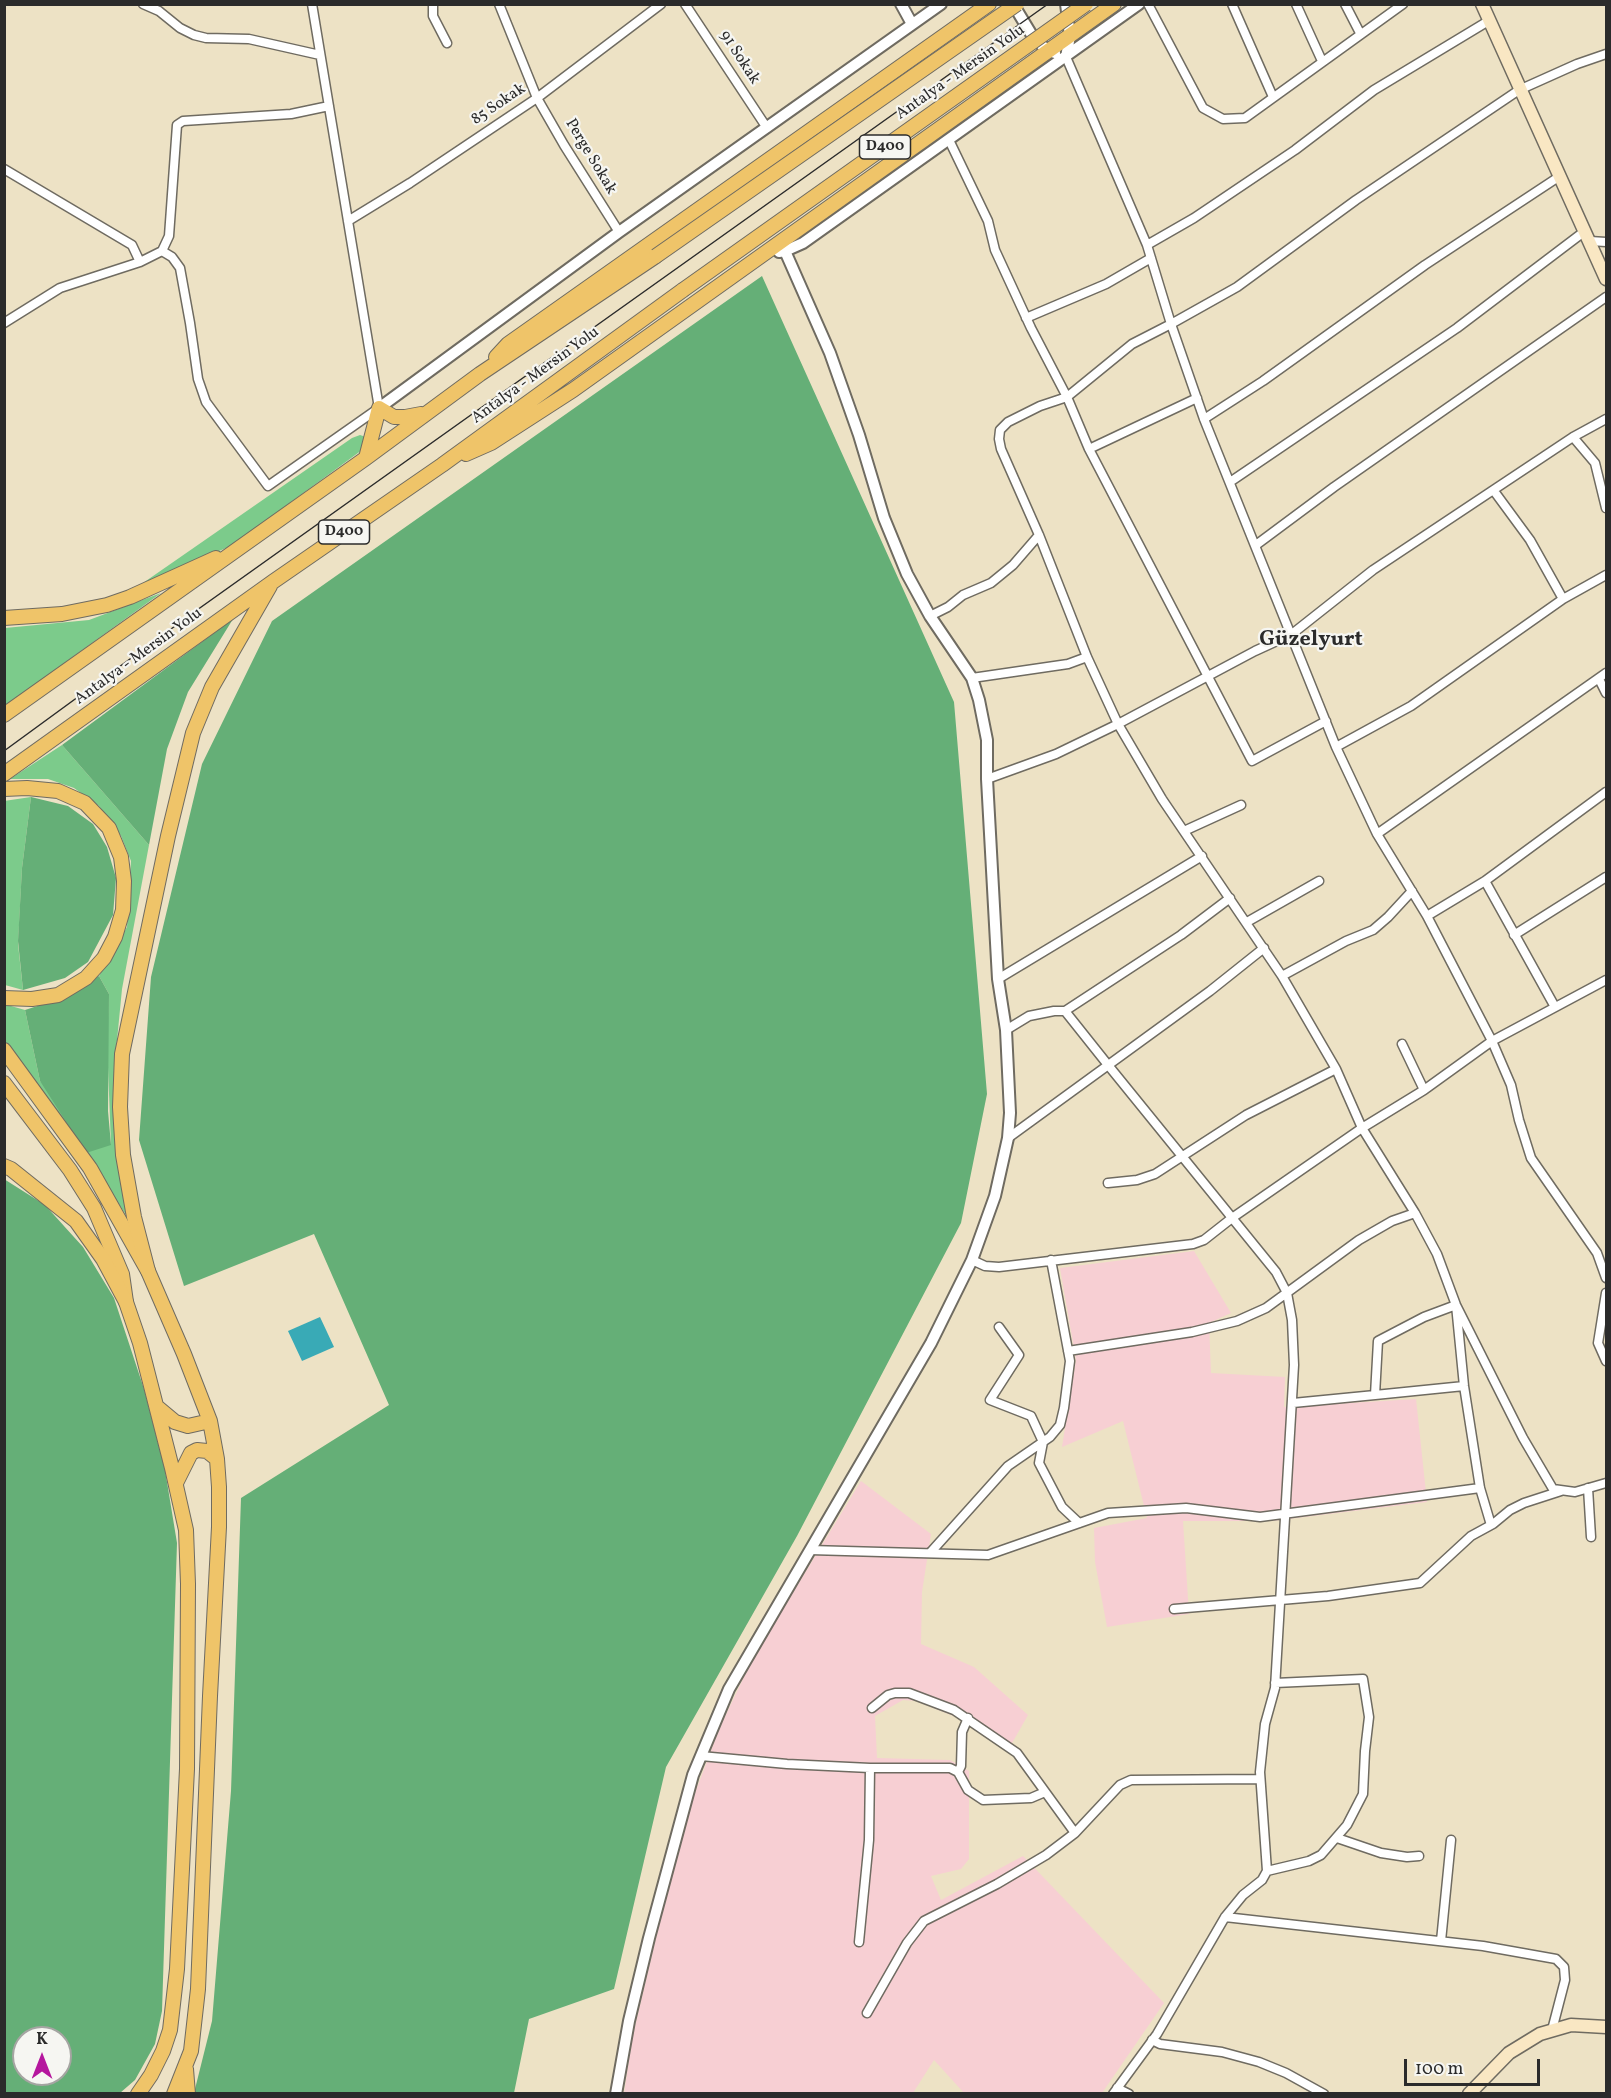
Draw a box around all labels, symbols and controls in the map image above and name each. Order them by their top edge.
street label: Antalya - Mersin Yolu [893,21,1029,125]
street label: 91 Sokak [715,27,763,89]
street label: 85 Sokak [468,80,530,130]
street label: Perge Sokak [560,116,620,198]
road number: D400 [860,135,910,159]
street label: Antalya - Mersin Yolu [468,323,604,429]
road number: D400 [318,520,370,544]
street label: Antalya - Mersin Yolu [71,604,207,710]
district label: Güzelyurt [1259,628,1363,654]
north arrow [12,2026,72,2086]
text: K [36,2029,48,2051]
scale bar [1407,2047,1544,2085]
text: 100 m [1415,2057,1464,2082]

